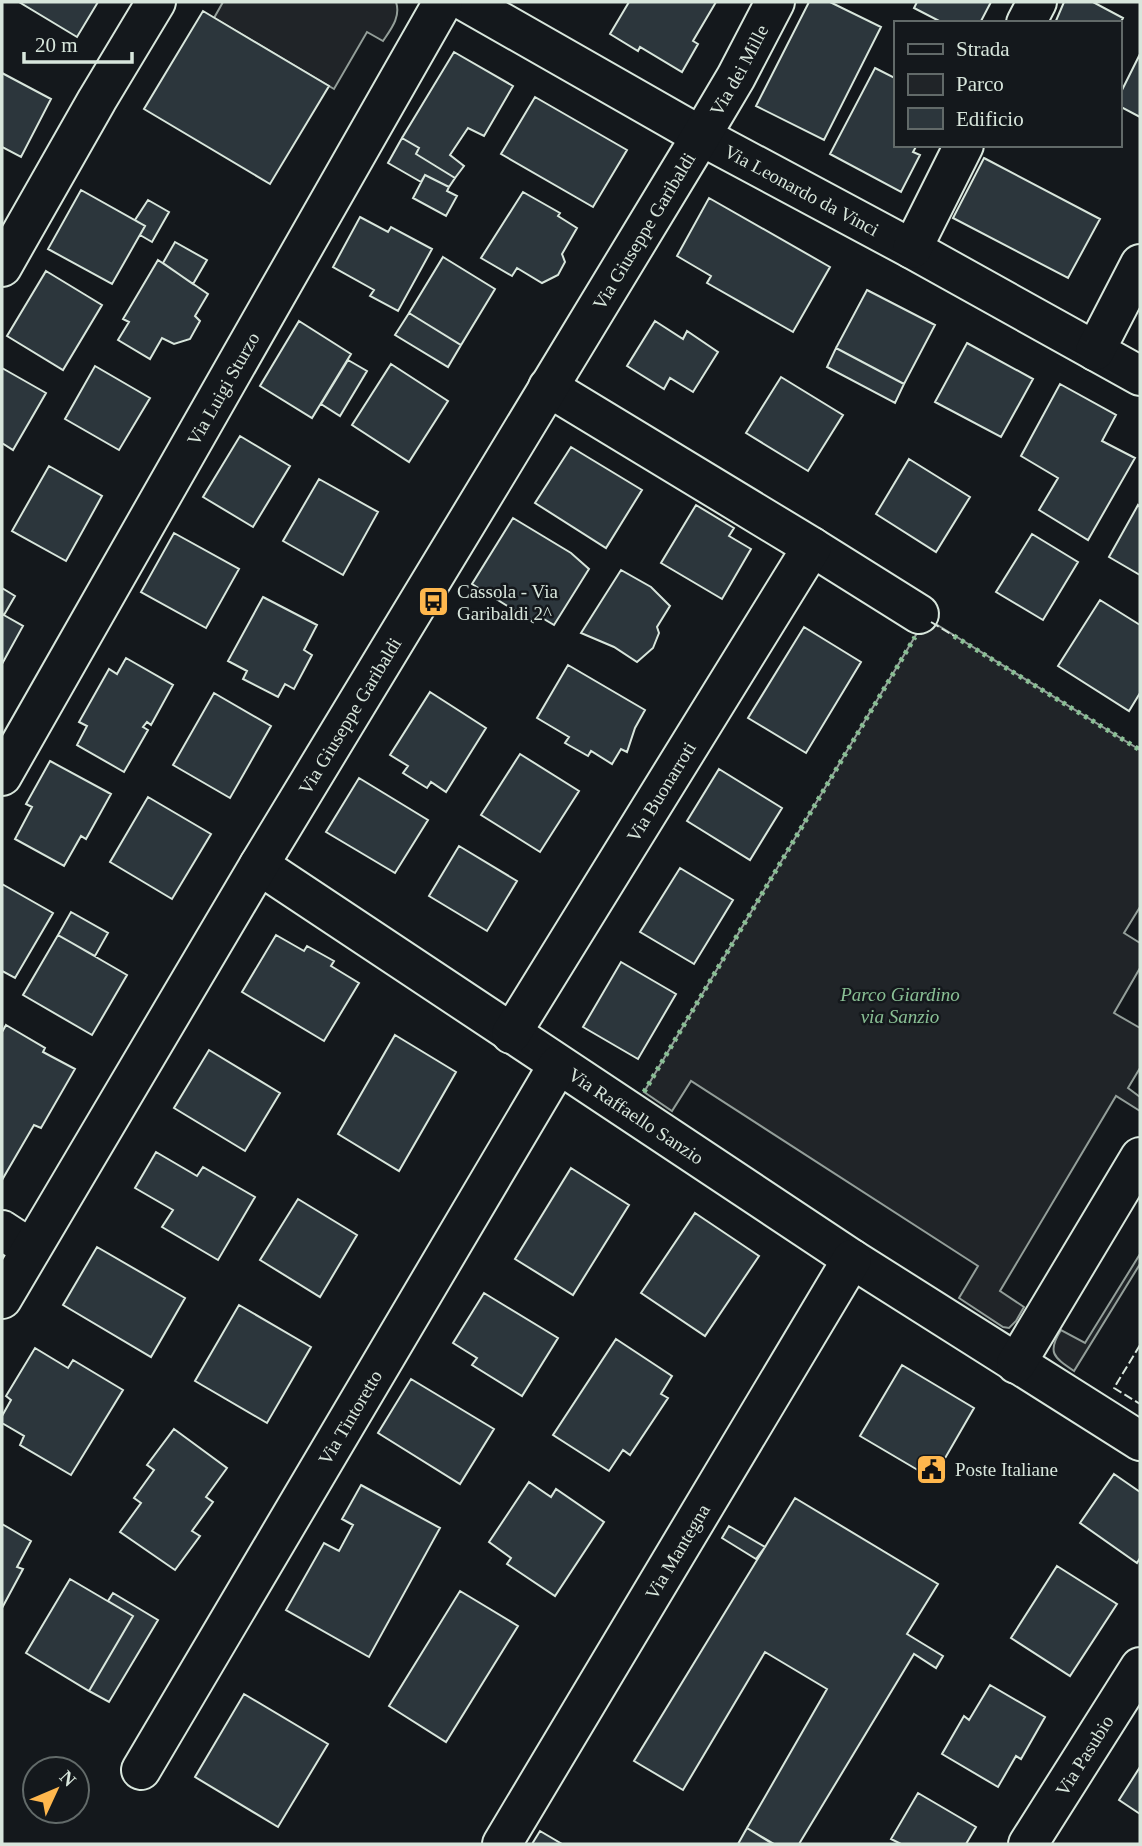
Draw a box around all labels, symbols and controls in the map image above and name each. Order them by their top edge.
scale bar [24,21,133,65]
street label: Via dei Mille [706,21,772,119]
legend [894,21,1121,147]
text: 20 m [35,33,78,57]
text: Strada [956,37,1010,61]
text: Parco [956,72,1004,96]
text: Edificio [956,107,1024,131]
street label: Via Leonardo da Vinci [721,141,882,240]
street label: Via Giuseppe Garibaldi [588,149,699,313]
street label: Via Luigi Sturzo [183,329,264,449]
place label: Cassola - Via Garibaldi 2^ [457,581,558,624]
bus stop icon: Cassola - Via Garibaldi 2^ [417,585,451,619]
street label: Via Giuseppe Garibaldi [294,634,405,798]
street label: Via Buonarroti [623,738,700,846]
park label: Parco Giardino via Sanzio [839,984,960,1027]
street label: Via Raffaello Sanzio [564,1064,708,1169]
street label: Via Tintoretto [314,1366,386,1468]
public building icon: Poste Italiane [915,1452,949,1486]
place label: Poste Italiane [955,1459,1058,1480]
street label: Via Mantegna [641,1500,714,1603]
street label: Via Pasubio [1051,1711,1118,1800]
north arrow [21,1755,91,1825]
text: N [56,1766,80,1791]

